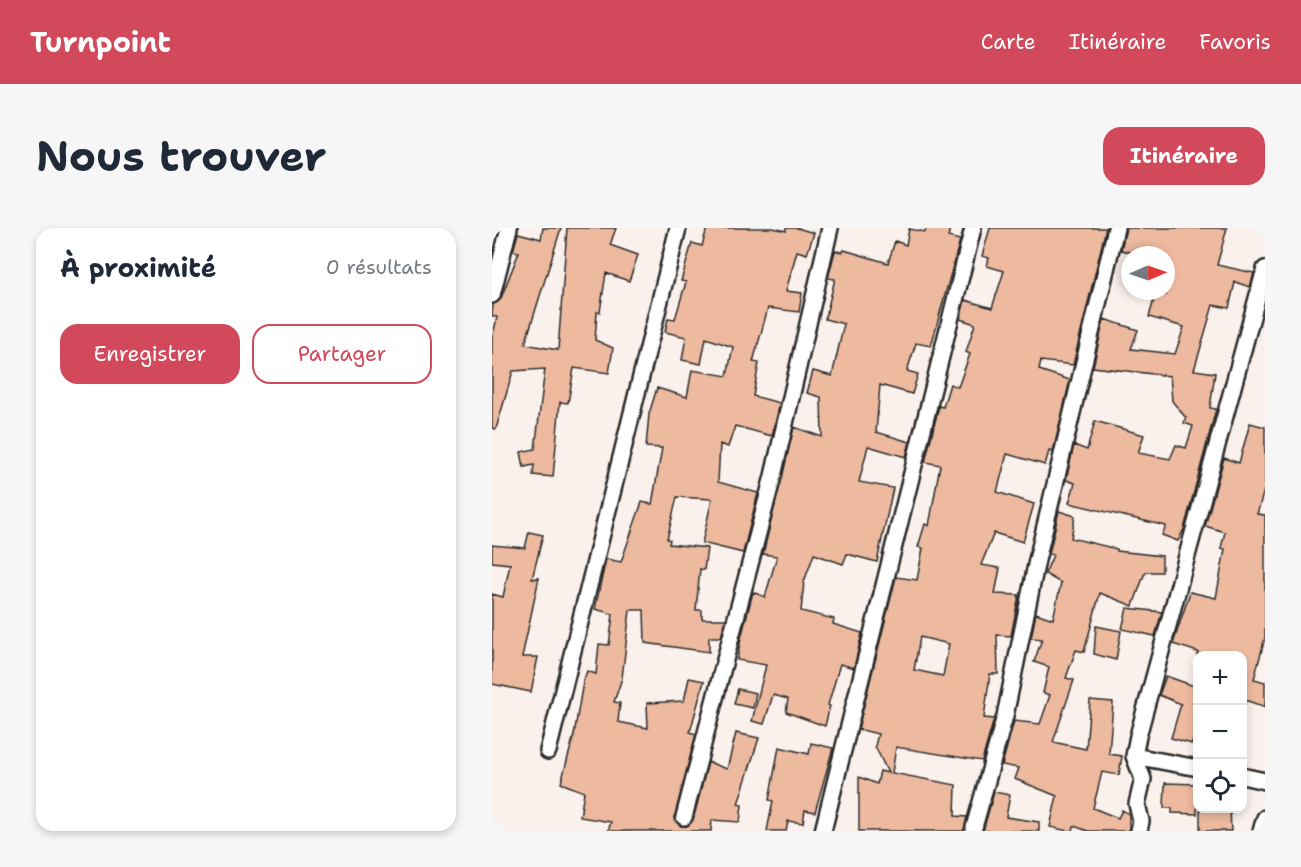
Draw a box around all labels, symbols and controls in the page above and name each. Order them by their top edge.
text: Turnpoint [30,23,171,61]
text: Carte [981,28,1036,56]
text: Itinéraire [1069,28,1166,56]
text: Favoris [1199,28,1271,56]
button: Itinéraire [1103,127,1265,185]
text: Nous trouver [36,128,326,184]
north arrow [1121,246,1175,300]
text: À proximité [60,250,216,285]
text: 0 résultats [326,254,432,280]
button: Enregistrer [60,324,240,384]
button: Partager [252,324,432,384]
map controls [1193,651,1247,813]
button: + [1193,651,1247,705]
button: − [1193,705,1247,759]
button: locate [1193,759,1247,813]

